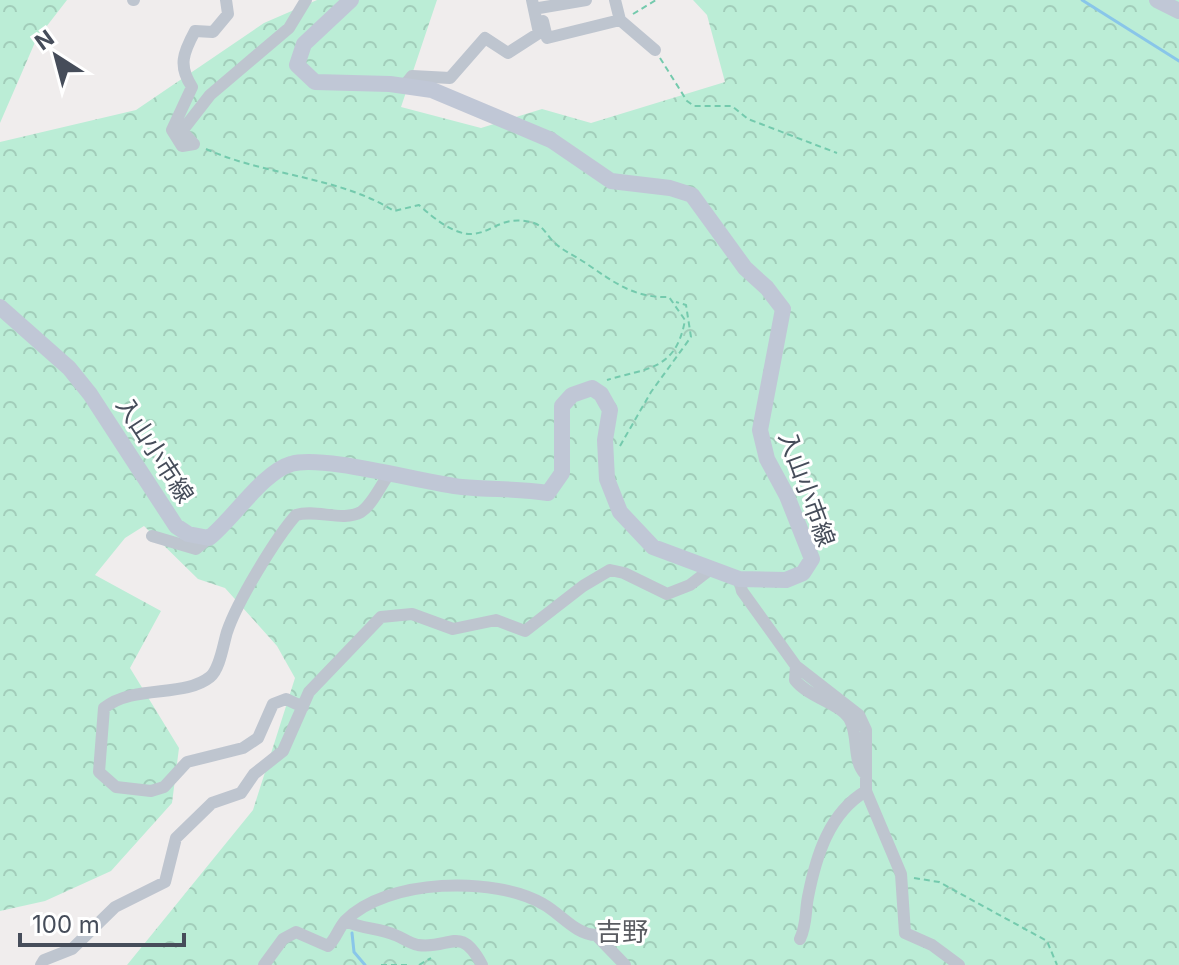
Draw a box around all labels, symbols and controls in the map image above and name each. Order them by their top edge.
north arrow [16,16,96,96]
text: N [30,24,59,55]
street label: 入山小市線 [110,392,200,508]
street label: 入山小市線 [773,428,841,550]
scale bar [20,897,184,947]
text: 100 m [32,910,100,939]
district label: 吉野 [596,916,648,947]

